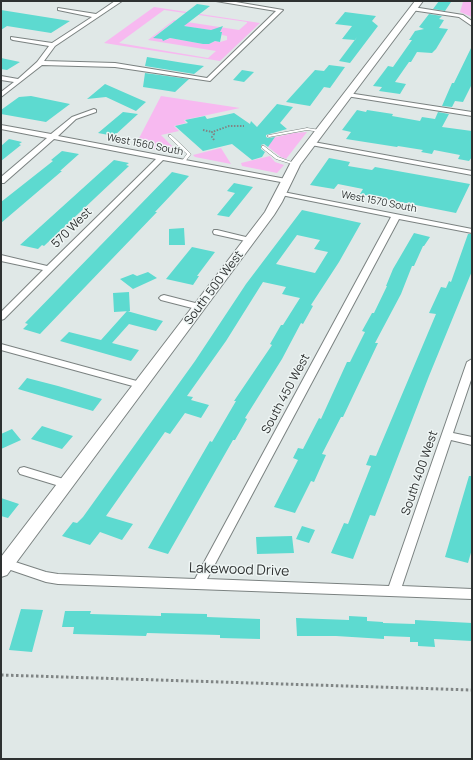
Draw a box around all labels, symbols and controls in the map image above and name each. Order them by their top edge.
street label: West 1560 South [106,132,184,158]
street label: West 1570 South [340,189,418,215]
street label: 570 West [49,205,95,251]
street label: South 500 West [182,248,246,328]
street label: South 450 West [259,352,313,436]
street label: South 400 West [399,429,441,517]
street label: Lakewood Drive [188,560,290,580]

